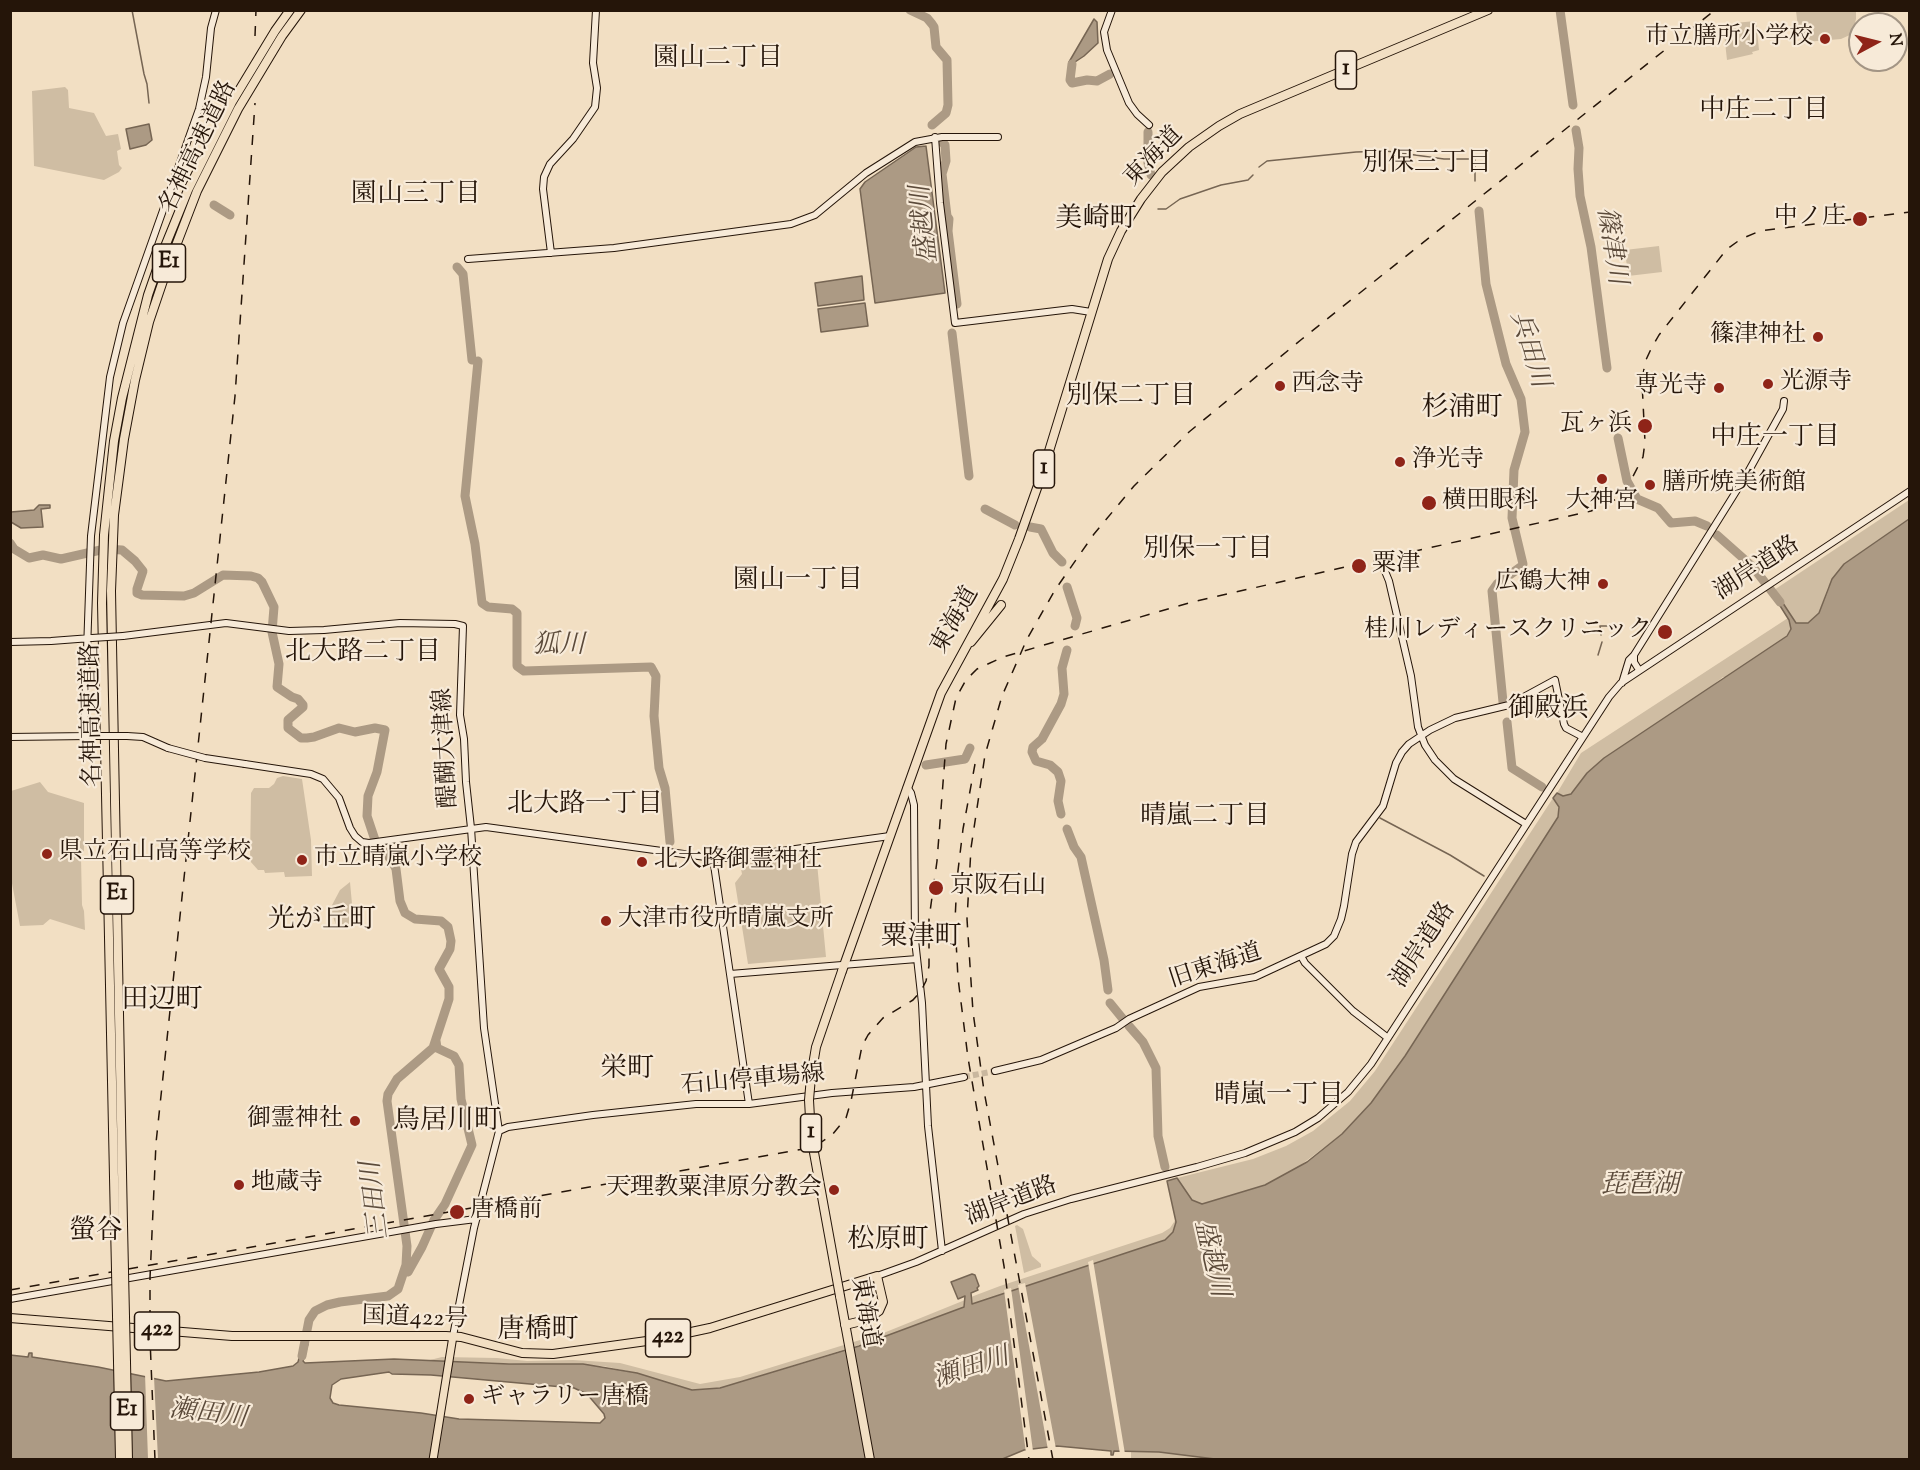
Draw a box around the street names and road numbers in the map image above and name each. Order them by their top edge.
road number: 1 [1336,51,1356,89]
street label: 名神高速道路 [155,77,245,219]
street label: 東海道 [1120,122,1190,194]
road number: E1 [152,244,186,282]
road number: 1 [1034,450,1054,488]
street label: 湖岸道路 [1710,532,1806,608]
street label: 東海道 [927,583,987,659]
street label: 名神高速道路 [78,643,110,787]
street label: 醍醐大津線 [430,687,466,809]
road number: E1 [100,876,134,914]
street label: 湖岸道路 [1387,898,1463,994]
street label: 旧東海道 [1166,939,1266,997]
street label: 石山停車場線 [680,1061,826,1103]
road number: 1 [800,1114,822,1152]
street label: 湖岸道路 [962,1172,1062,1234]
street label: 東海道 [843,1275,883,1351]
street label: 国道422号 [361,1304,469,1336]
road number: 422 [134,1312,180,1350]
road number: 422 [646,1319,690,1357]
road number: E1 [110,1392,144,1430]

